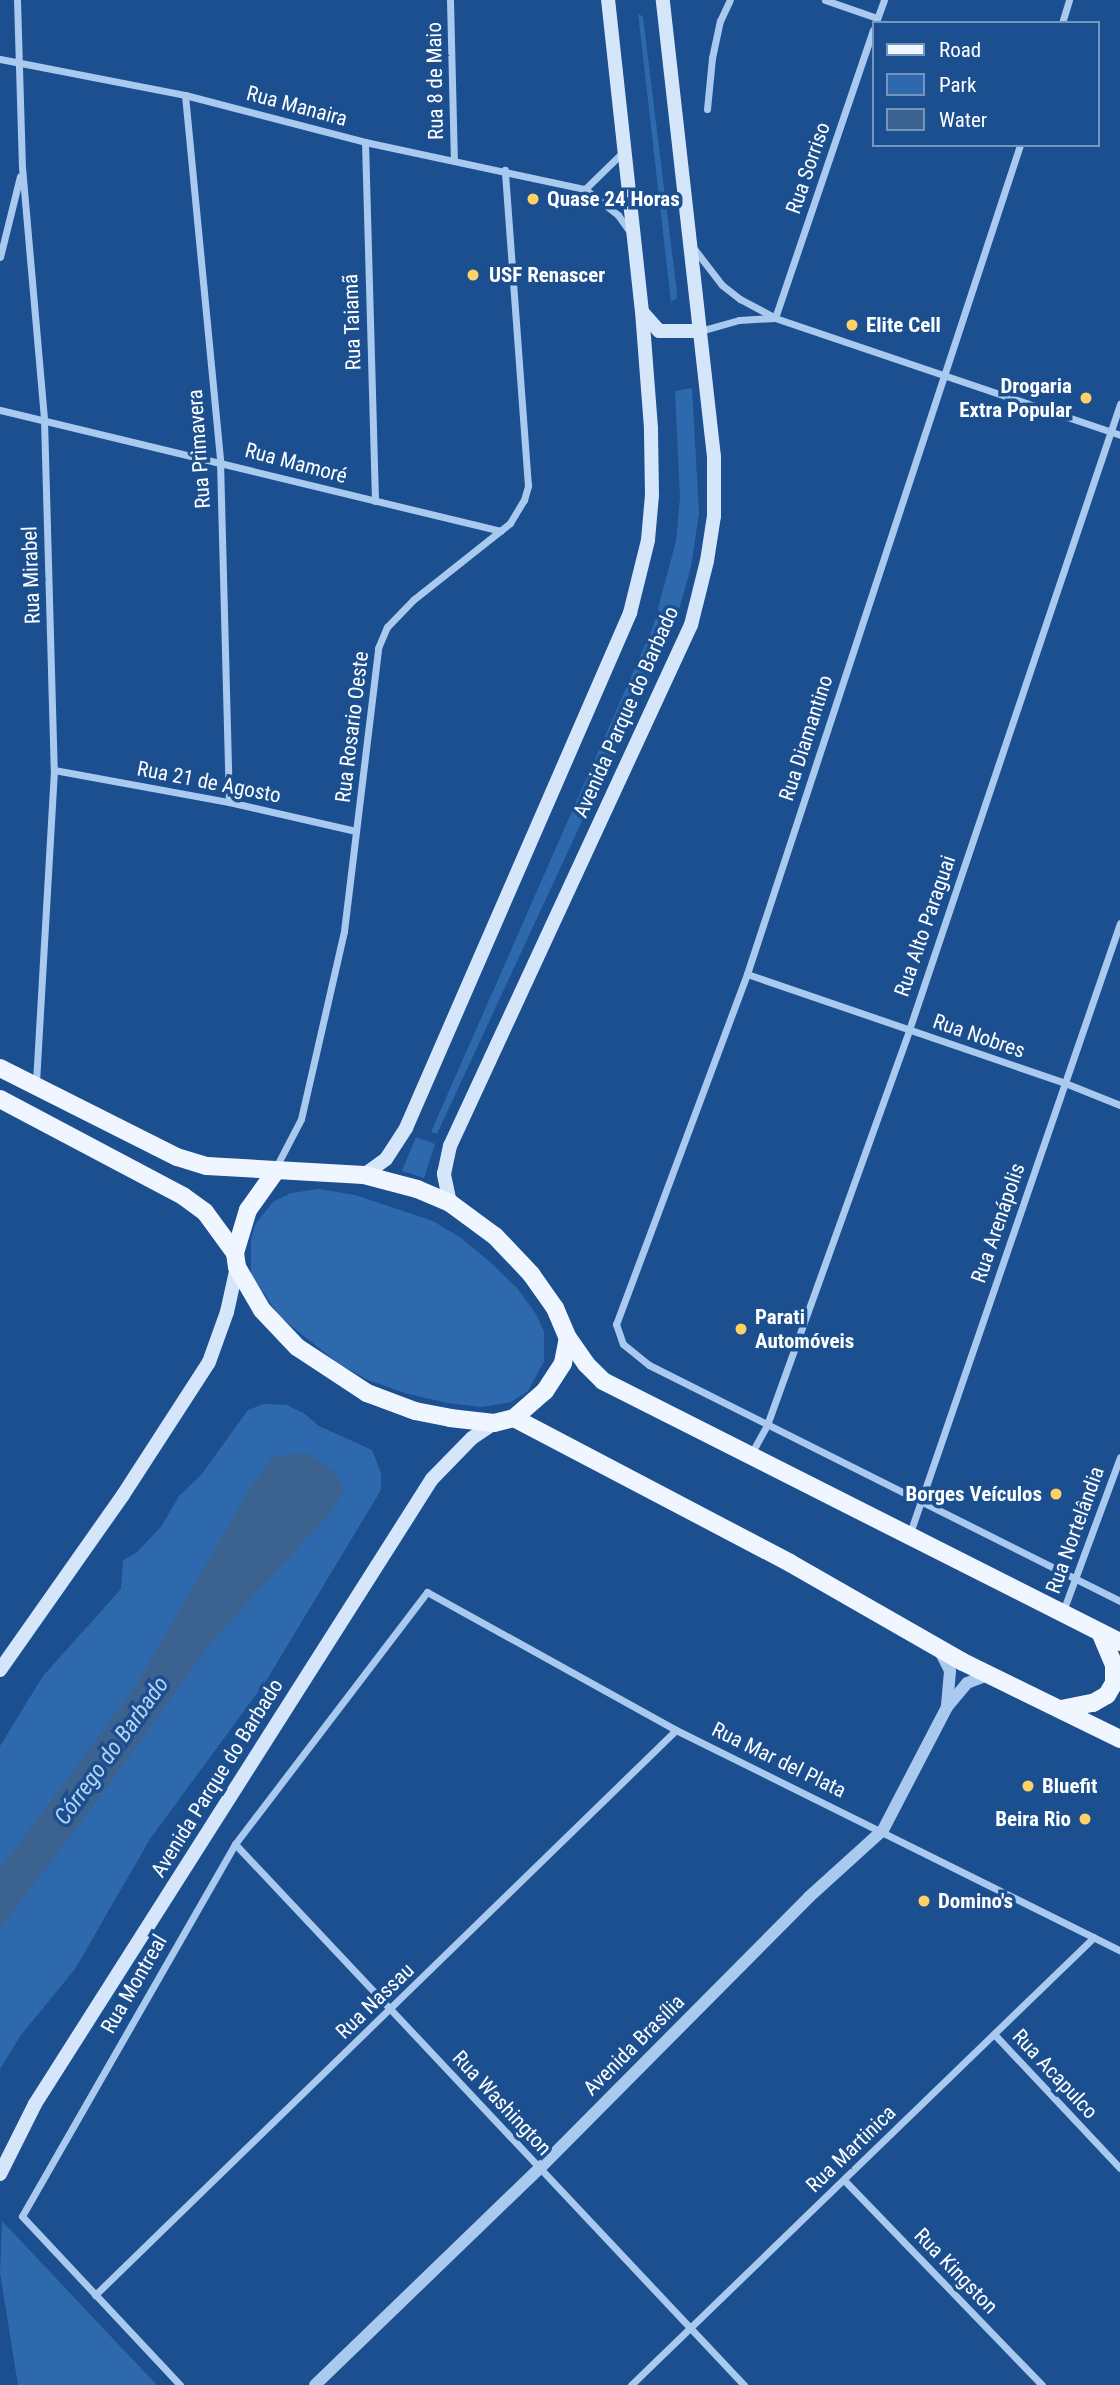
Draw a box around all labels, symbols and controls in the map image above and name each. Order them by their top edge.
legend [872,21,1099,147]
street label: Rua 8 de Maio [421,22,449,140]
text: Road [939,38,981,62]
text: Park [939,73,976,97]
street label: Rua Manaira [244,80,350,132]
text: Water [939,108,987,132]
street label: Rua Sorriso [781,119,835,217]
place label: Quase 24 Horas [547,186,680,212]
marker: Quase 24 Horas [525,191,541,207]
place label: USF Renascer [489,262,605,288]
marker: USF Renascer [463,265,483,285]
street label: Rua Taiamã [338,273,366,371]
place label: Elite Cell [866,312,941,338]
marker: Elite Cell [844,317,860,333]
place label: Drogaria Extra Popular [959,373,1072,423]
street label: Rua Primavera [182,389,216,509]
marker: Drogaria Extra Popular [1078,390,1094,406]
street label: Rua Mamoré [242,437,350,489]
street label: Rua Mirabel [17,526,45,624]
street label: Avenida Parque do Barbado [568,602,684,822]
street label: Rua Rosario Oeste [330,650,374,804]
street label: Rua Diamantino [774,672,838,804]
street label: Rua 21 de Agosto [135,756,283,808]
street label: Rua Alto Paraguai [889,852,961,1000]
street label: Rua Nobres [930,1009,1028,1063]
street label: Rua Arenápolis [966,1160,1030,1286]
place label: Parati Automóveis [755,1304,854,1354]
marker: Parati Automóveis [733,1321,749,1337]
street label: Rua Nortelândia [1040,1463,1110,1597]
place label: Borges Veículos [906,1481,1042,1507]
marker: Borges Veículos [1048,1486,1064,1502]
water label: Córrego do Barbado [49,1672,175,1830]
street label: Avenida Parque do Barbado [146,1674,288,1882]
street label: Rua Mar del Plata [708,1717,850,1803]
place label: Bluefit [1042,1773,1097,1799]
marker: Bluefit [1020,1778,1036,1794]
place label: Beira Rio [995,1806,1071,1832]
marker: Beira Rio [1077,1811,1093,1827]
place label: Domino's [938,1888,1013,1914]
marker: Domino's [916,1893,932,1909]
street label: Rua Montreal [96,1930,172,2038]
street label: Rua Nassau [331,1958,419,2044]
street label: Avenida Brasília [578,1989,690,2101]
street label: Rua Acapulco [1007,2024,1103,2124]
street label: Rua Washington [447,2046,557,2160]
street label: Rua Martinica [801,2100,901,2198]
street label: Rua Kingston [909,2223,1003,2319]

